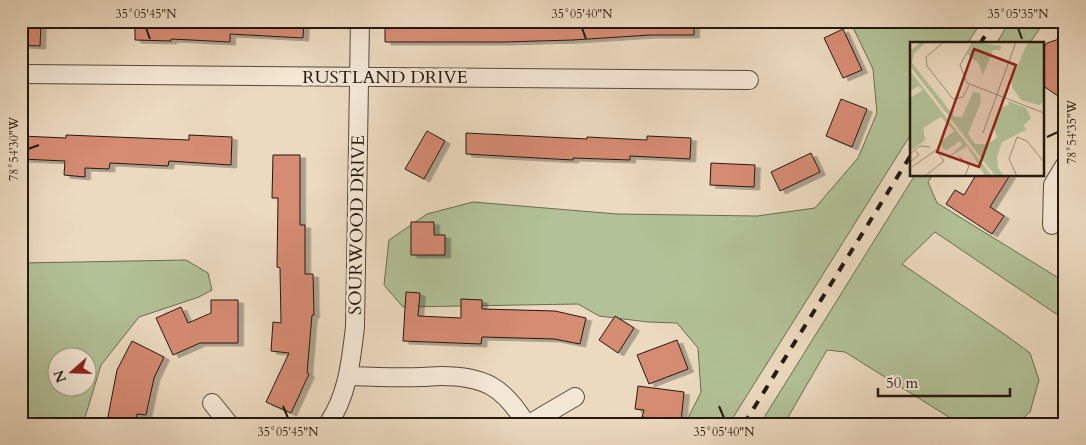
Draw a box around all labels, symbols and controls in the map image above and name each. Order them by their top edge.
text: 35°05'45"N [116,6,177,22]
text: 35°05'40"N [552,6,613,22]
text: 35°05'35"N [988,6,1049,22]
inset map [910,42,1044,176]
street label: RUSTLAND DRIVE [302,65,468,90]
text: 78°54'35"W [1064,99,1080,164]
text: 78°54'30"W [6,116,22,181]
street label: SOURWOOD DRIVE [343,135,371,315]
north arrow [48,348,98,398]
scale bar [878,365,1011,397]
text: N [49,367,71,385]
text: 50 m [886,373,918,393]
text: 35°05'45"N [258,424,319,440]
text: 35°05'40"N [694,424,755,440]

